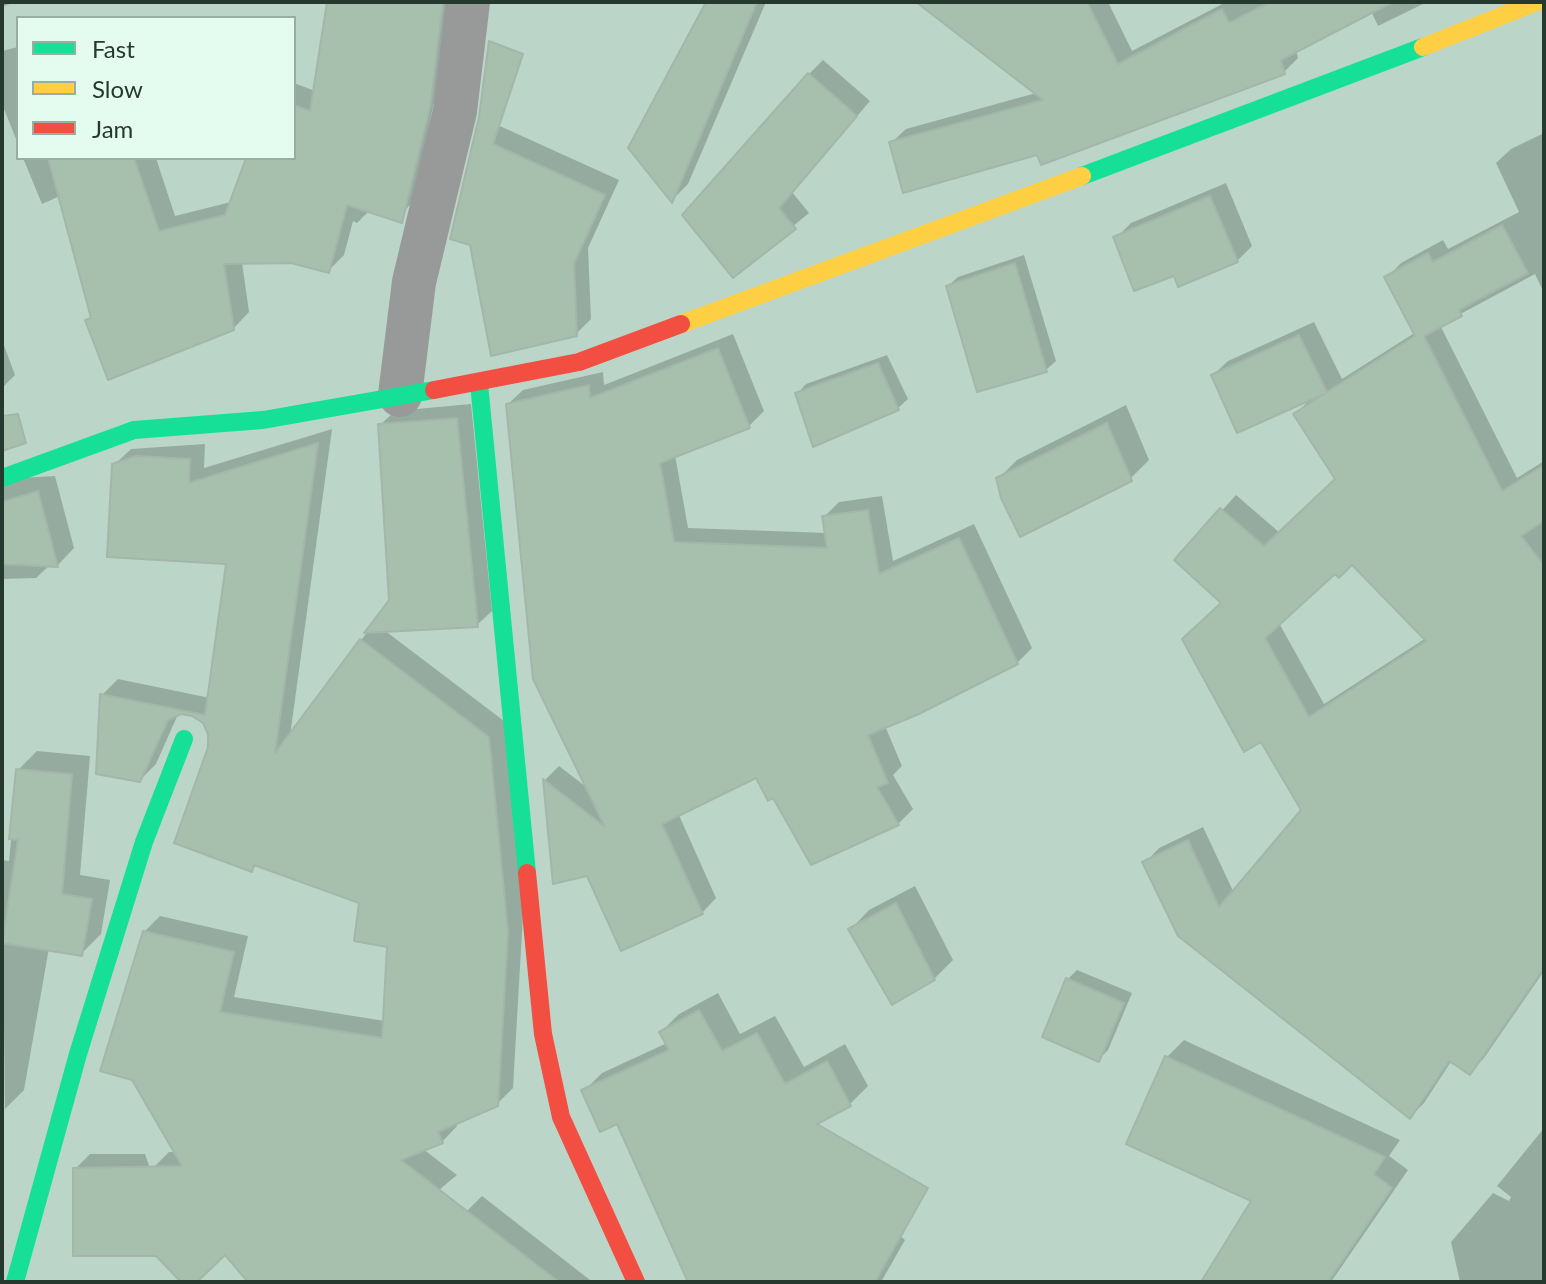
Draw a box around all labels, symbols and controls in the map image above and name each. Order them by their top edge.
legend [16,16,296,160]
text: Fast [92,34,135,63]
text: Slow [92,74,143,103]
text: Jam [92,114,133,143]

